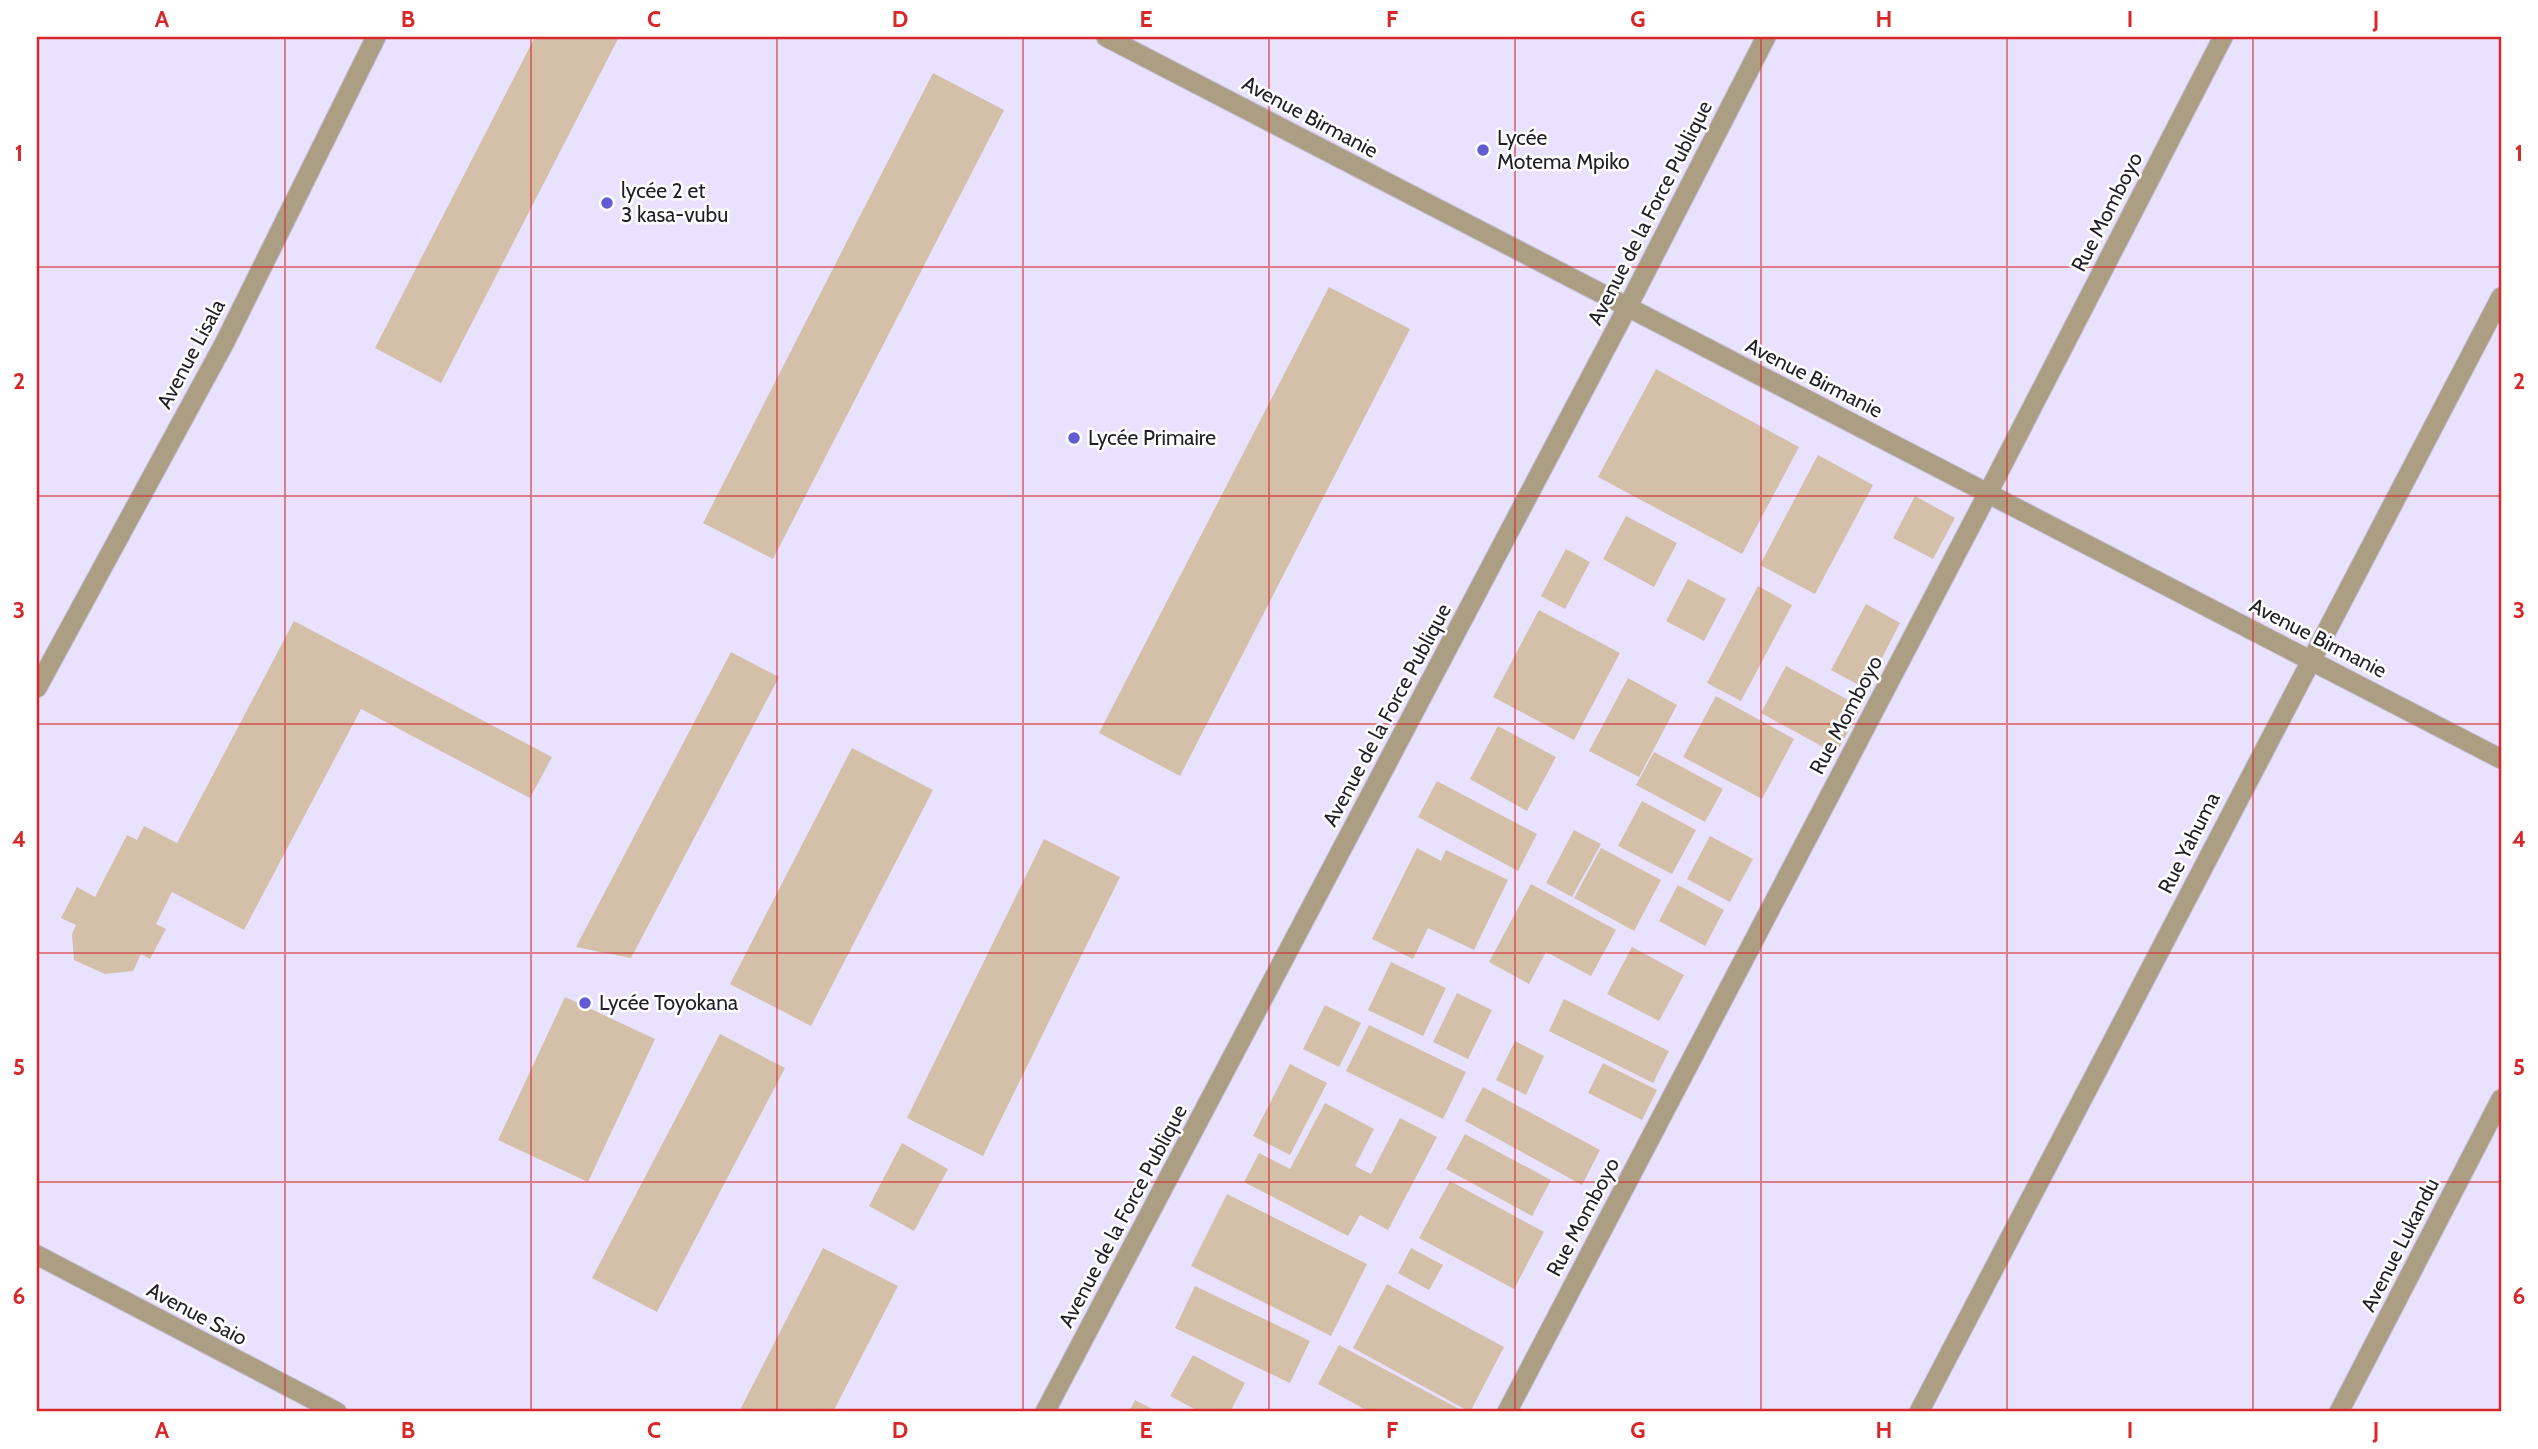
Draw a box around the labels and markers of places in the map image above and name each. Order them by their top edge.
place label: Lycée Motema Mpiko [1497,125,1630,174]
marker: Lycée Motema Mpiko [1475,142,1491,158]
place label: lycée 2 et 3 kasa-vubu [621,178,728,227]
marker: lycée 2 et 3 kasa-vubu [599,195,615,211]
place label: Lycée Primaire [1088,425,1216,450]
marker: Lycée Primaire [1066,430,1082,446]
place label: Lycée Toyokana [599,990,738,1015]
marker: Lycée Toyokana [577,995,593,1011]

